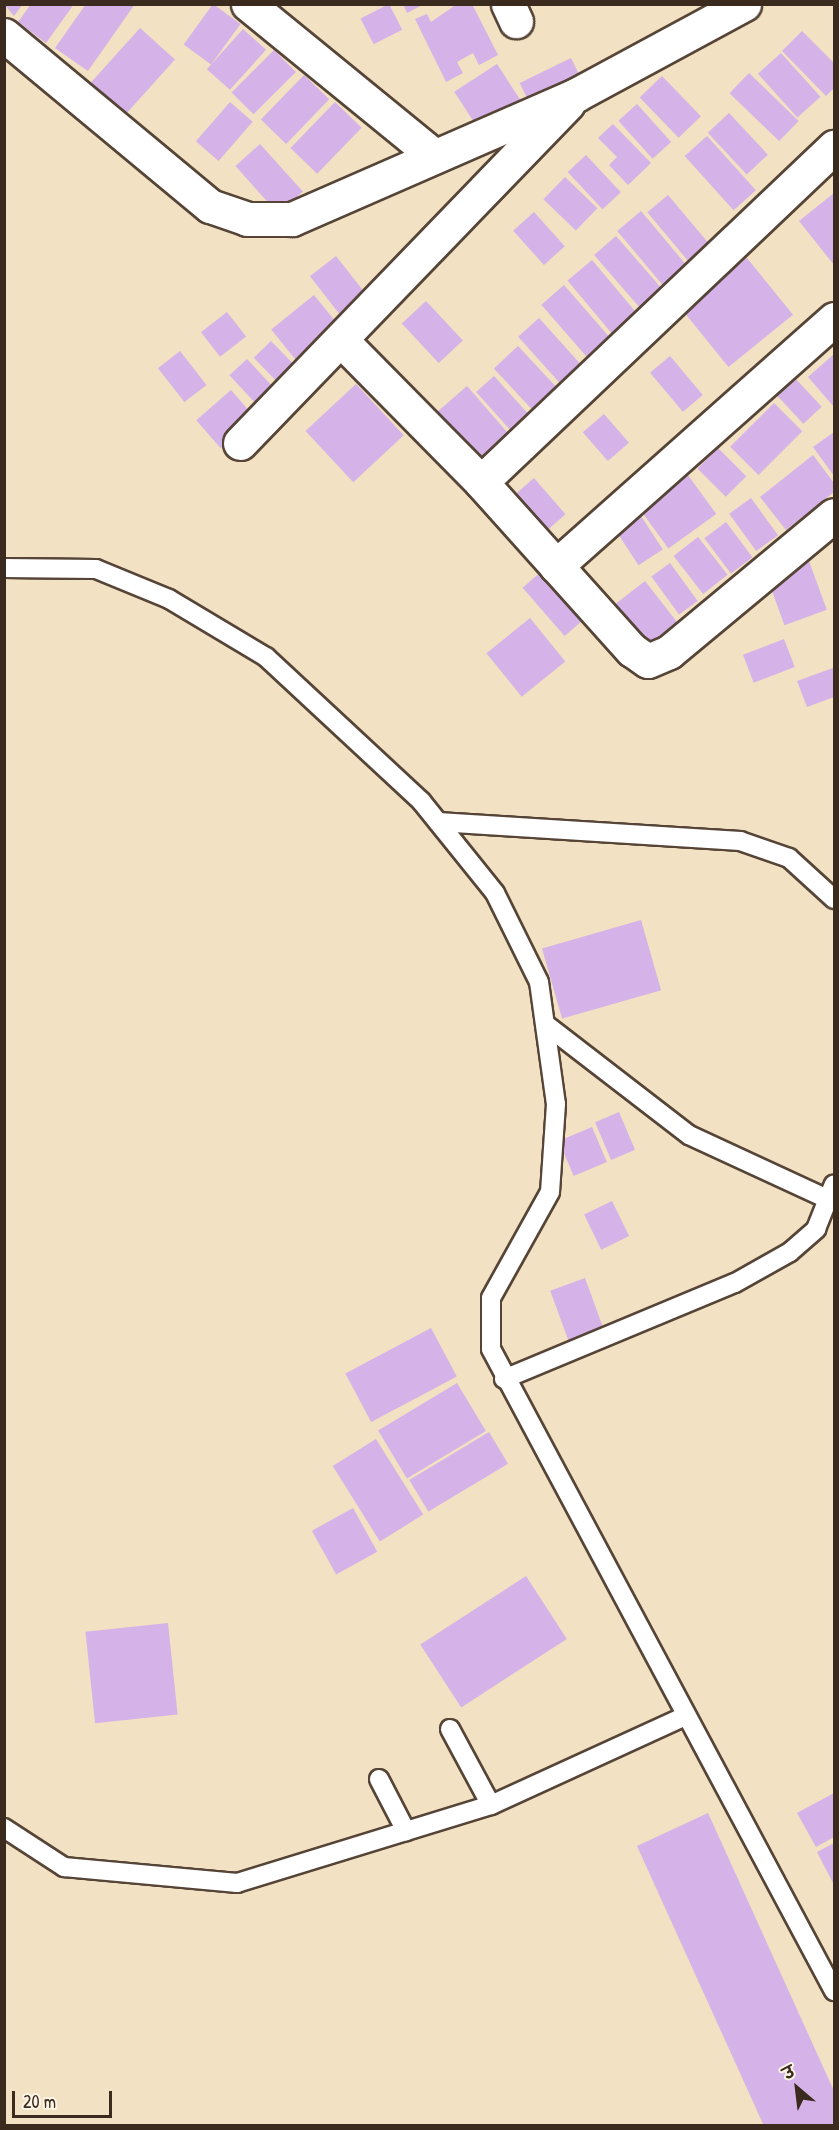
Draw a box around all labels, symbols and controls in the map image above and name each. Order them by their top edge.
north arrow [767,2058,827,2118]
text: उ [779,2060,798,2084]
scale bar [15,2079,116,2117]
text: 20 m [23,2089,56,2114]

